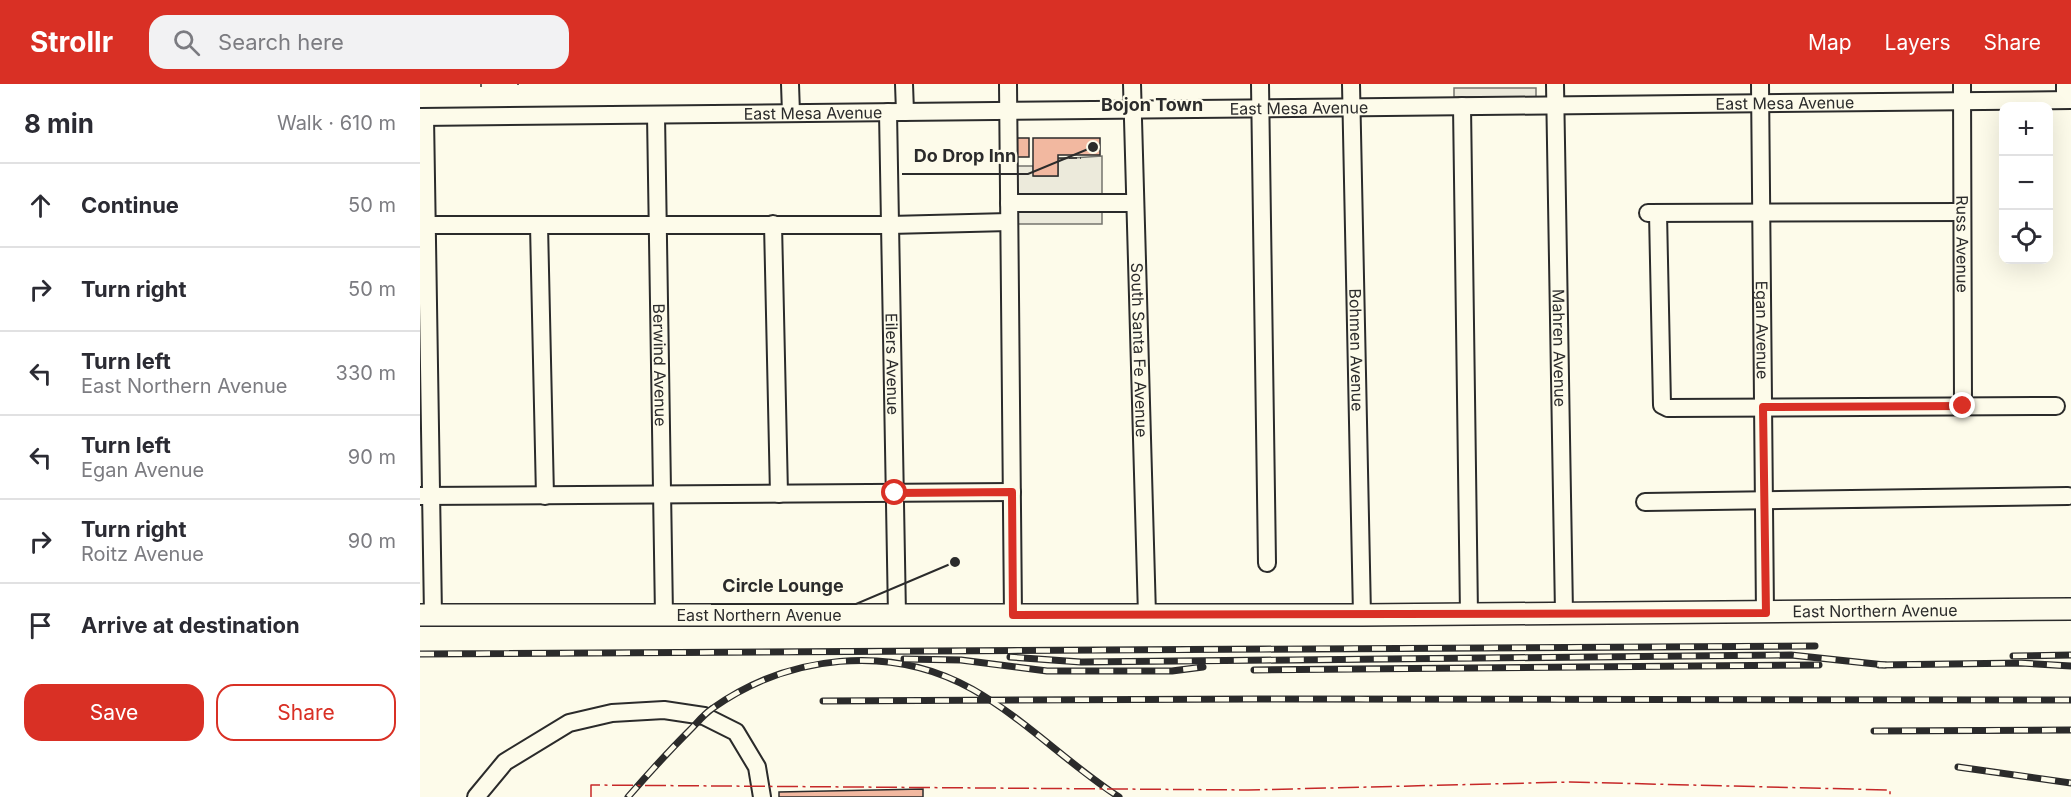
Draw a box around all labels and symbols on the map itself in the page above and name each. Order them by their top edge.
street label: East Mesa Avenue [1715,92,1854,114]
district label: Bojon Town [1101,94,1203,115]
street label: East Mesa Avenue [1229,97,1368,119]
street label: East Mesa Avenue [744,102,882,124]
callout: Do Drop Inn [902,138,1028,174]
text: Do Drop Inn [914,145,1016,166]
street label: Russ Avenue [1952,195,1973,293]
street label: South Santa Fe Avenue [1127,262,1152,438]
street label: Egan Avenue [1752,281,1773,379]
street label: Bohmen Avenue [1345,288,1368,412]
street label: Mahren Avenue [1548,289,1570,407]
street label: Berwind Avenue [649,303,671,427]
street label: Eilers Avenue [882,313,903,415]
route end [1949,392,1975,418]
route start [881,479,907,505]
callout: Circle Lounge [711,568,856,604]
text: Circle Lounge [722,575,844,596]
street label: East Northern Avenue [1792,600,1958,621]
street label: East Northern Avenue [676,605,842,625]

